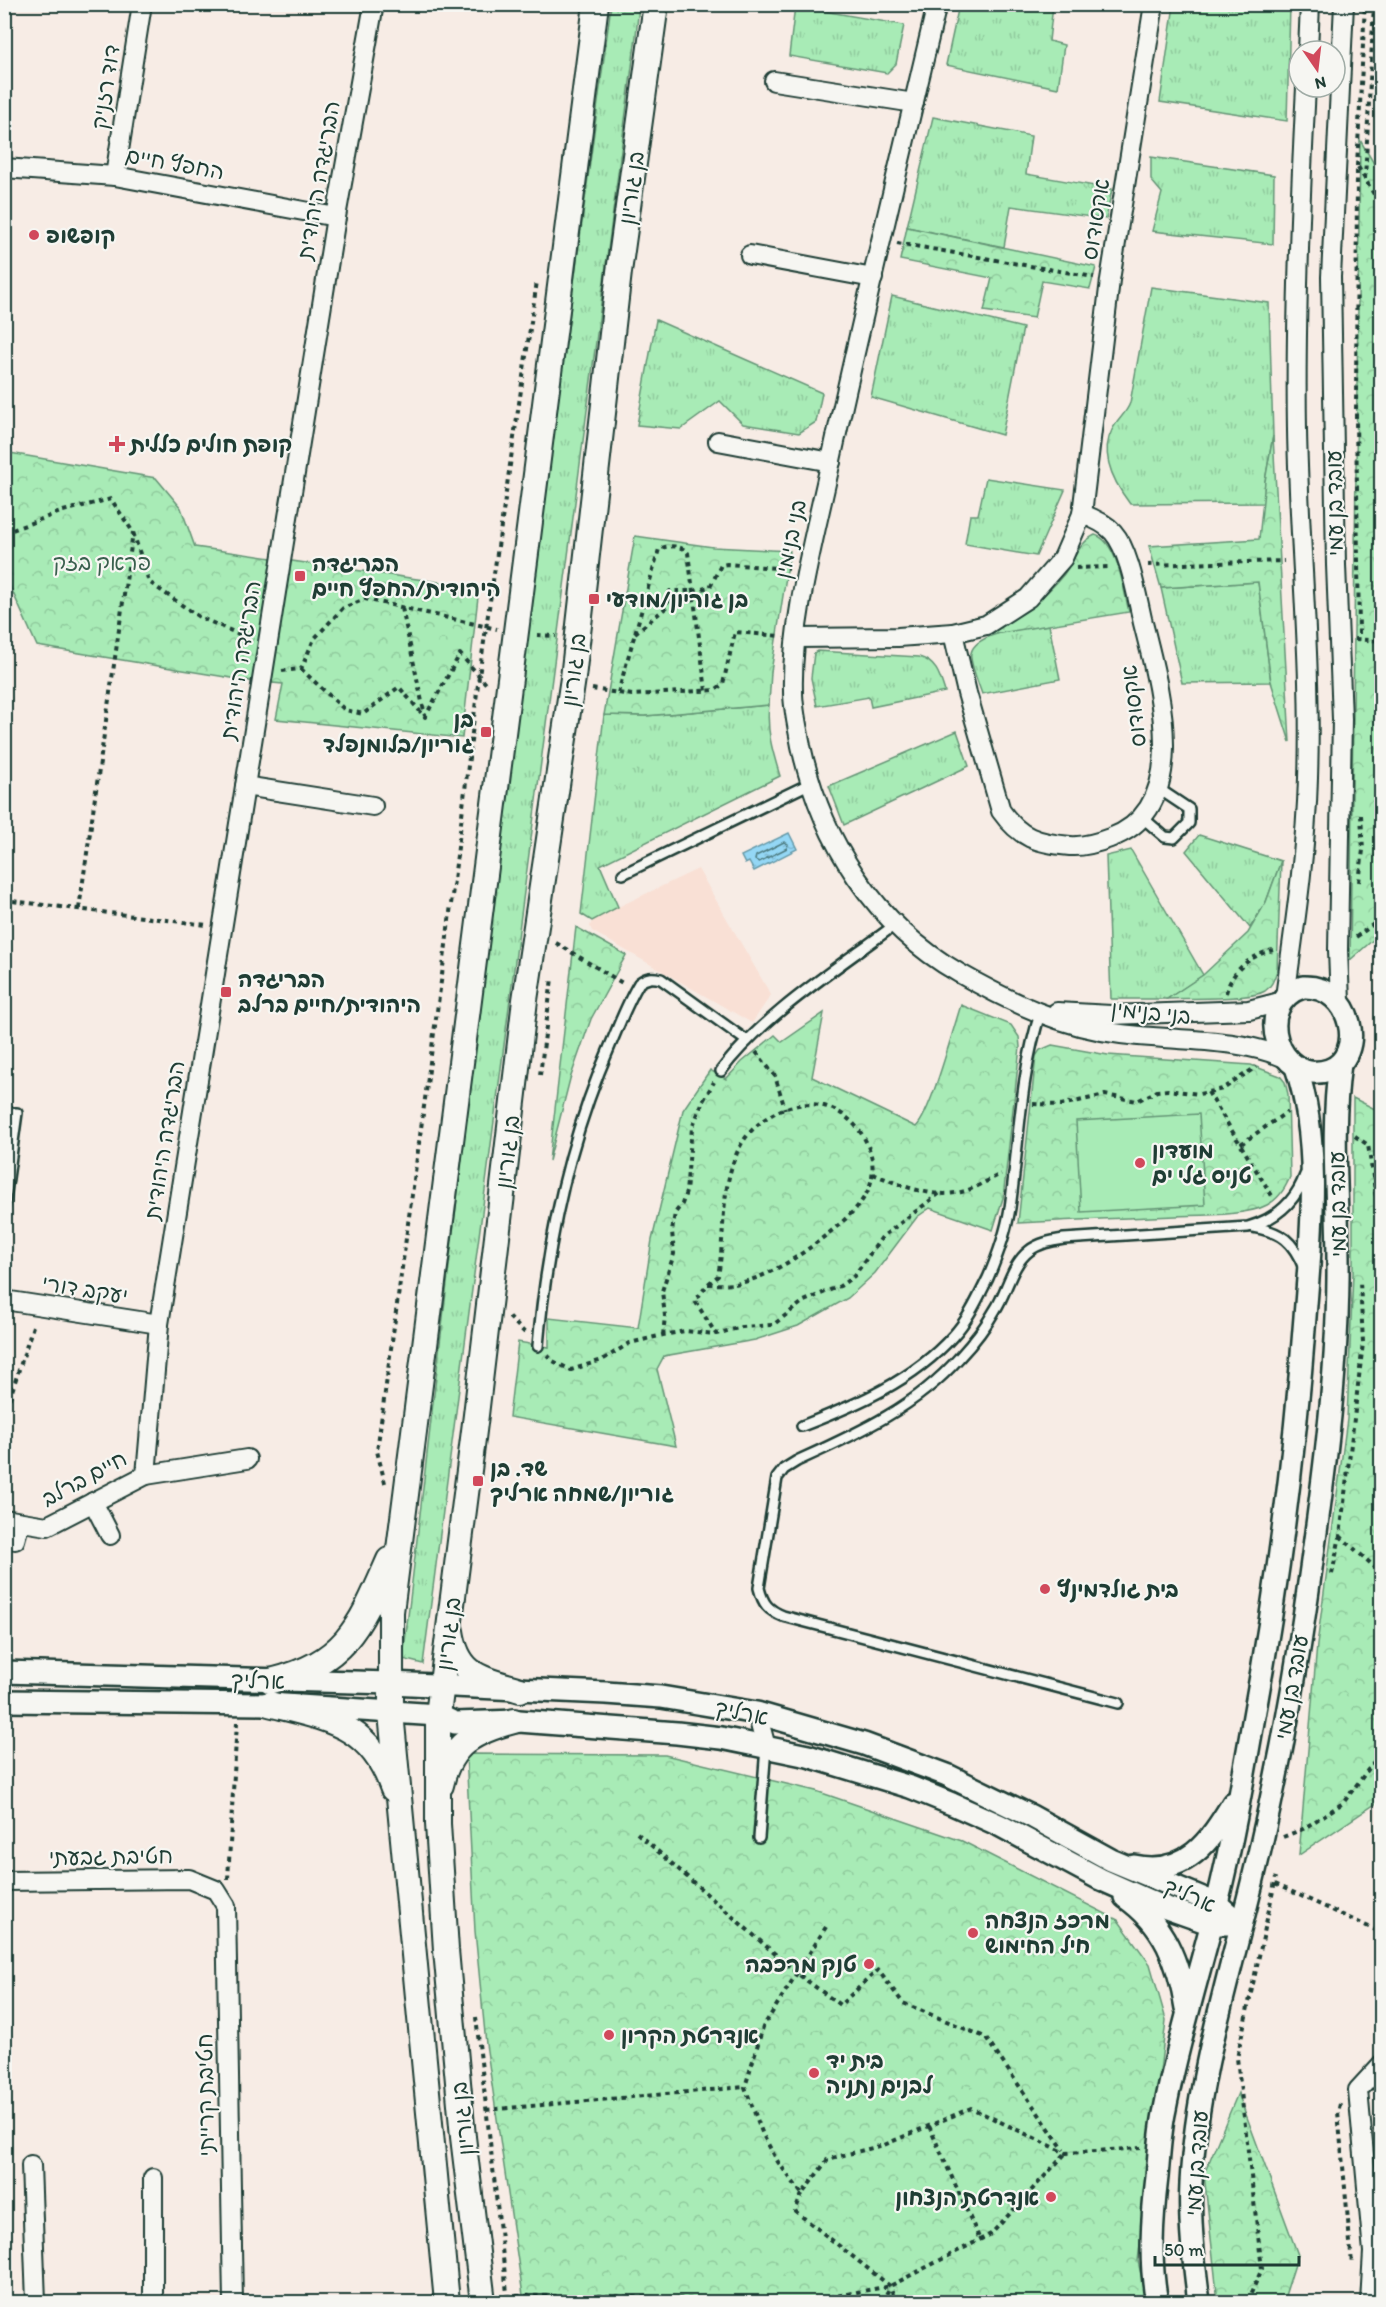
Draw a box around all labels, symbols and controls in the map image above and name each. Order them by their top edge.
north arrow [1287,39,1347,99]
street label: דוד רזניק [85,43,126,131]
text: N [1313,73,1328,94]
street label: הבריגדה היהודית [291,98,346,263]
street label: החפץ חיים [123,141,227,185]
street label: בן גוריון [613,149,650,227]
street label: אקסודוס [1076,176,1115,262]
place label: קופשופ [46,222,116,250]
marker: קופשופ [27,228,41,242]
place label: קופת חולים כללית [128,431,292,458]
marker: קופת חולים כללית [108,435,126,453]
street label: עובד בן עמי [1320,449,1349,556]
street label: בני בנימין [769,497,812,581]
park label: פראק בזק [53,549,151,576]
place label: הבריגדה היהודית/החפץ חיים [312,550,501,602]
marker: הבריגדה היהודית/החפץ חיים [293,569,307,583]
street label: הבריגדה היהודית [214,578,266,743]
place label: בן גוריון/מודעי [606,586,749,613]
marker: בן גוריון/מודעי [587,592,601,606]
street label: בן גוריון [556,632,591,709]
street label: אקסודוס [1115,663,1152,748]
place label: בן גוריון/בלומנפלד [323,706,474,758]
marker: בן גוריון/בלומנפלד [479,725,493,739]
place label: הבריגדה היהודית/חיים ברלב [237,966,421,1018]
marker: הבריגדה היהודית/חיים ברלב [219,985,233,999]
street label: בני בנימין [1110,995,1192,1030]
street label: הבריגדה היהודית [138,1058,190,1223]
street label: בן גוריון [490,1114,525,1191]
place label: מועדון טניס גלי ים [1152,1137,1252,1189]
street label: עובד בן עמי [1323,1150,1352,1257]
marker: מועדון טניס גלי ים [1133,1156,1147,1170]
street label: יעקב דורי [40,1269,130,1310]
street label: חיים ברלב [37,1445,132,1512]
place label: שד. בן גוריון/שמחה ארליך [490,1455,674,1508]
marker: שד. בן גוריון/שמחה ארליך [471,1474,485,1488]
place label: בית גולדמינץ [1057,1576,1179,1603]
marker: בית גולדמינץ [1038,1582,1052,1596]
street label: בן גוריון [431,1596,466,1673]
street label: עובד בן עמי [1269,1632,1314,1742]
street label: ארליך [231,1666,285,1695]
street label: ארליך [713,1694,771,1731]
street label: חטיבת גבעתי [49,1842,173,1871]
street label: ארליך [1160,1872,1220,1919]
place label: מרכז הנצחה חיל החימוש [985,1907,1110,1959]
marker: מרכז הנצחה חיל החימוש [966,1926,980,1940]
place label: טנק מרכבה [745,1951,857,1978]
marker: טנק מרכבה [862,1957,876,1971]
place label: אנדרטת הקרון [621,2022,759,2049]
marker: אנדרטת הקרון [602,2028,616,2042]
street label: חטיבת קרייתי [191,2033,221,2157]
place label: בית יד לבנים נתניה [826,2047,933,2099]
marker: בית יד לבנים נתניה [807,2066,821,2080]
street label: בן גוריון [445,2081,480,2157]
street label: עובד בן עמי [1179,2109,1214,2217]
place label: אנדרטת הנצחון [895,2184,1039,2211]
marker: אנדרטת הנצחון [1044,2190,1058,2204]
scale bar [1155,2229,1299,2267]
text: 50 m [1164,2239,1204,2261]

